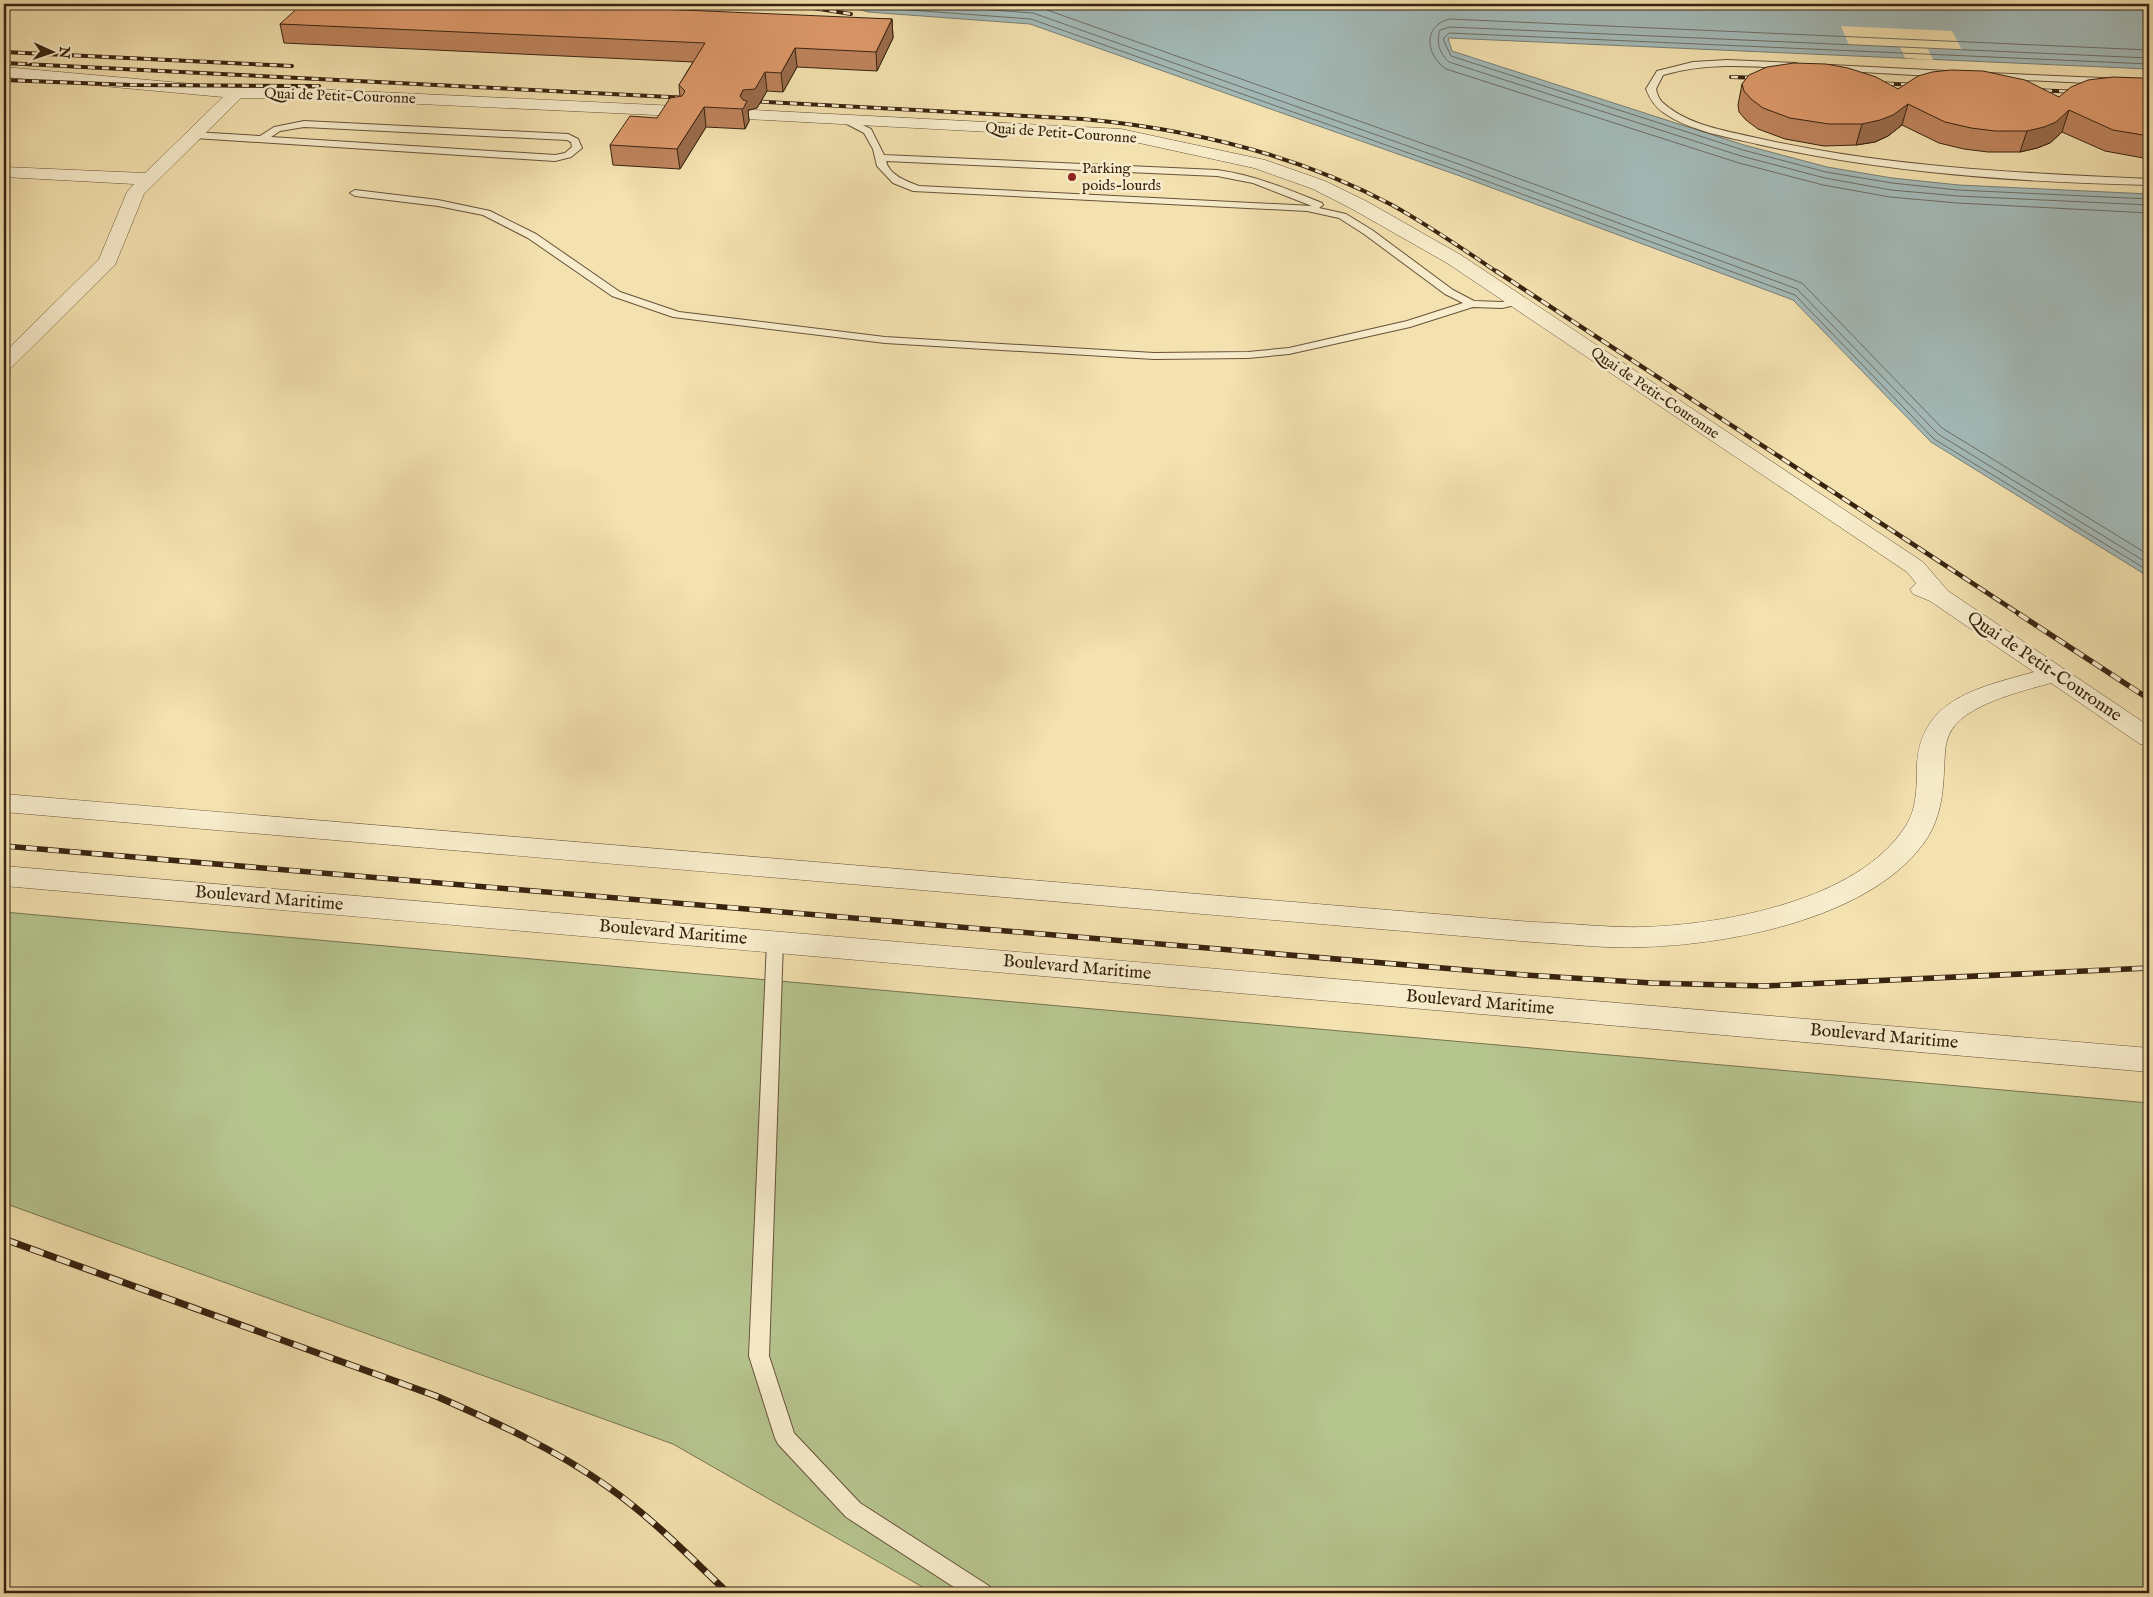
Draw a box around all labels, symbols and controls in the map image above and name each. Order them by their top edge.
north arrow [28,28,78,78]
text: N [55,45,73,59]
street label: Quai de Petit-Couronne [264,84,416,108]
street label: Quai de Petit-Couronne [985,118,1137,148]
place label: Parking poids-lourds [1082,159,1161,195]
marker: Parking poids-lourds [1066,171,1078,183]
street label: Quai de Petit-Couronne [1587,343,1723,443]
street label: Quai de Petit-Couronne [1962,607,2126,727]
street label: Boulevard Maritime [194,881,344,917]
street label: Boulevard Maritime [598,915,748,951]
street label: Boulevard Maritime [1002,950,1152,986]
street label: Boulevard Maritime [1405,985,1555,1021]
street label: Boulevard Maritime [1809,1019,1959,1055]

